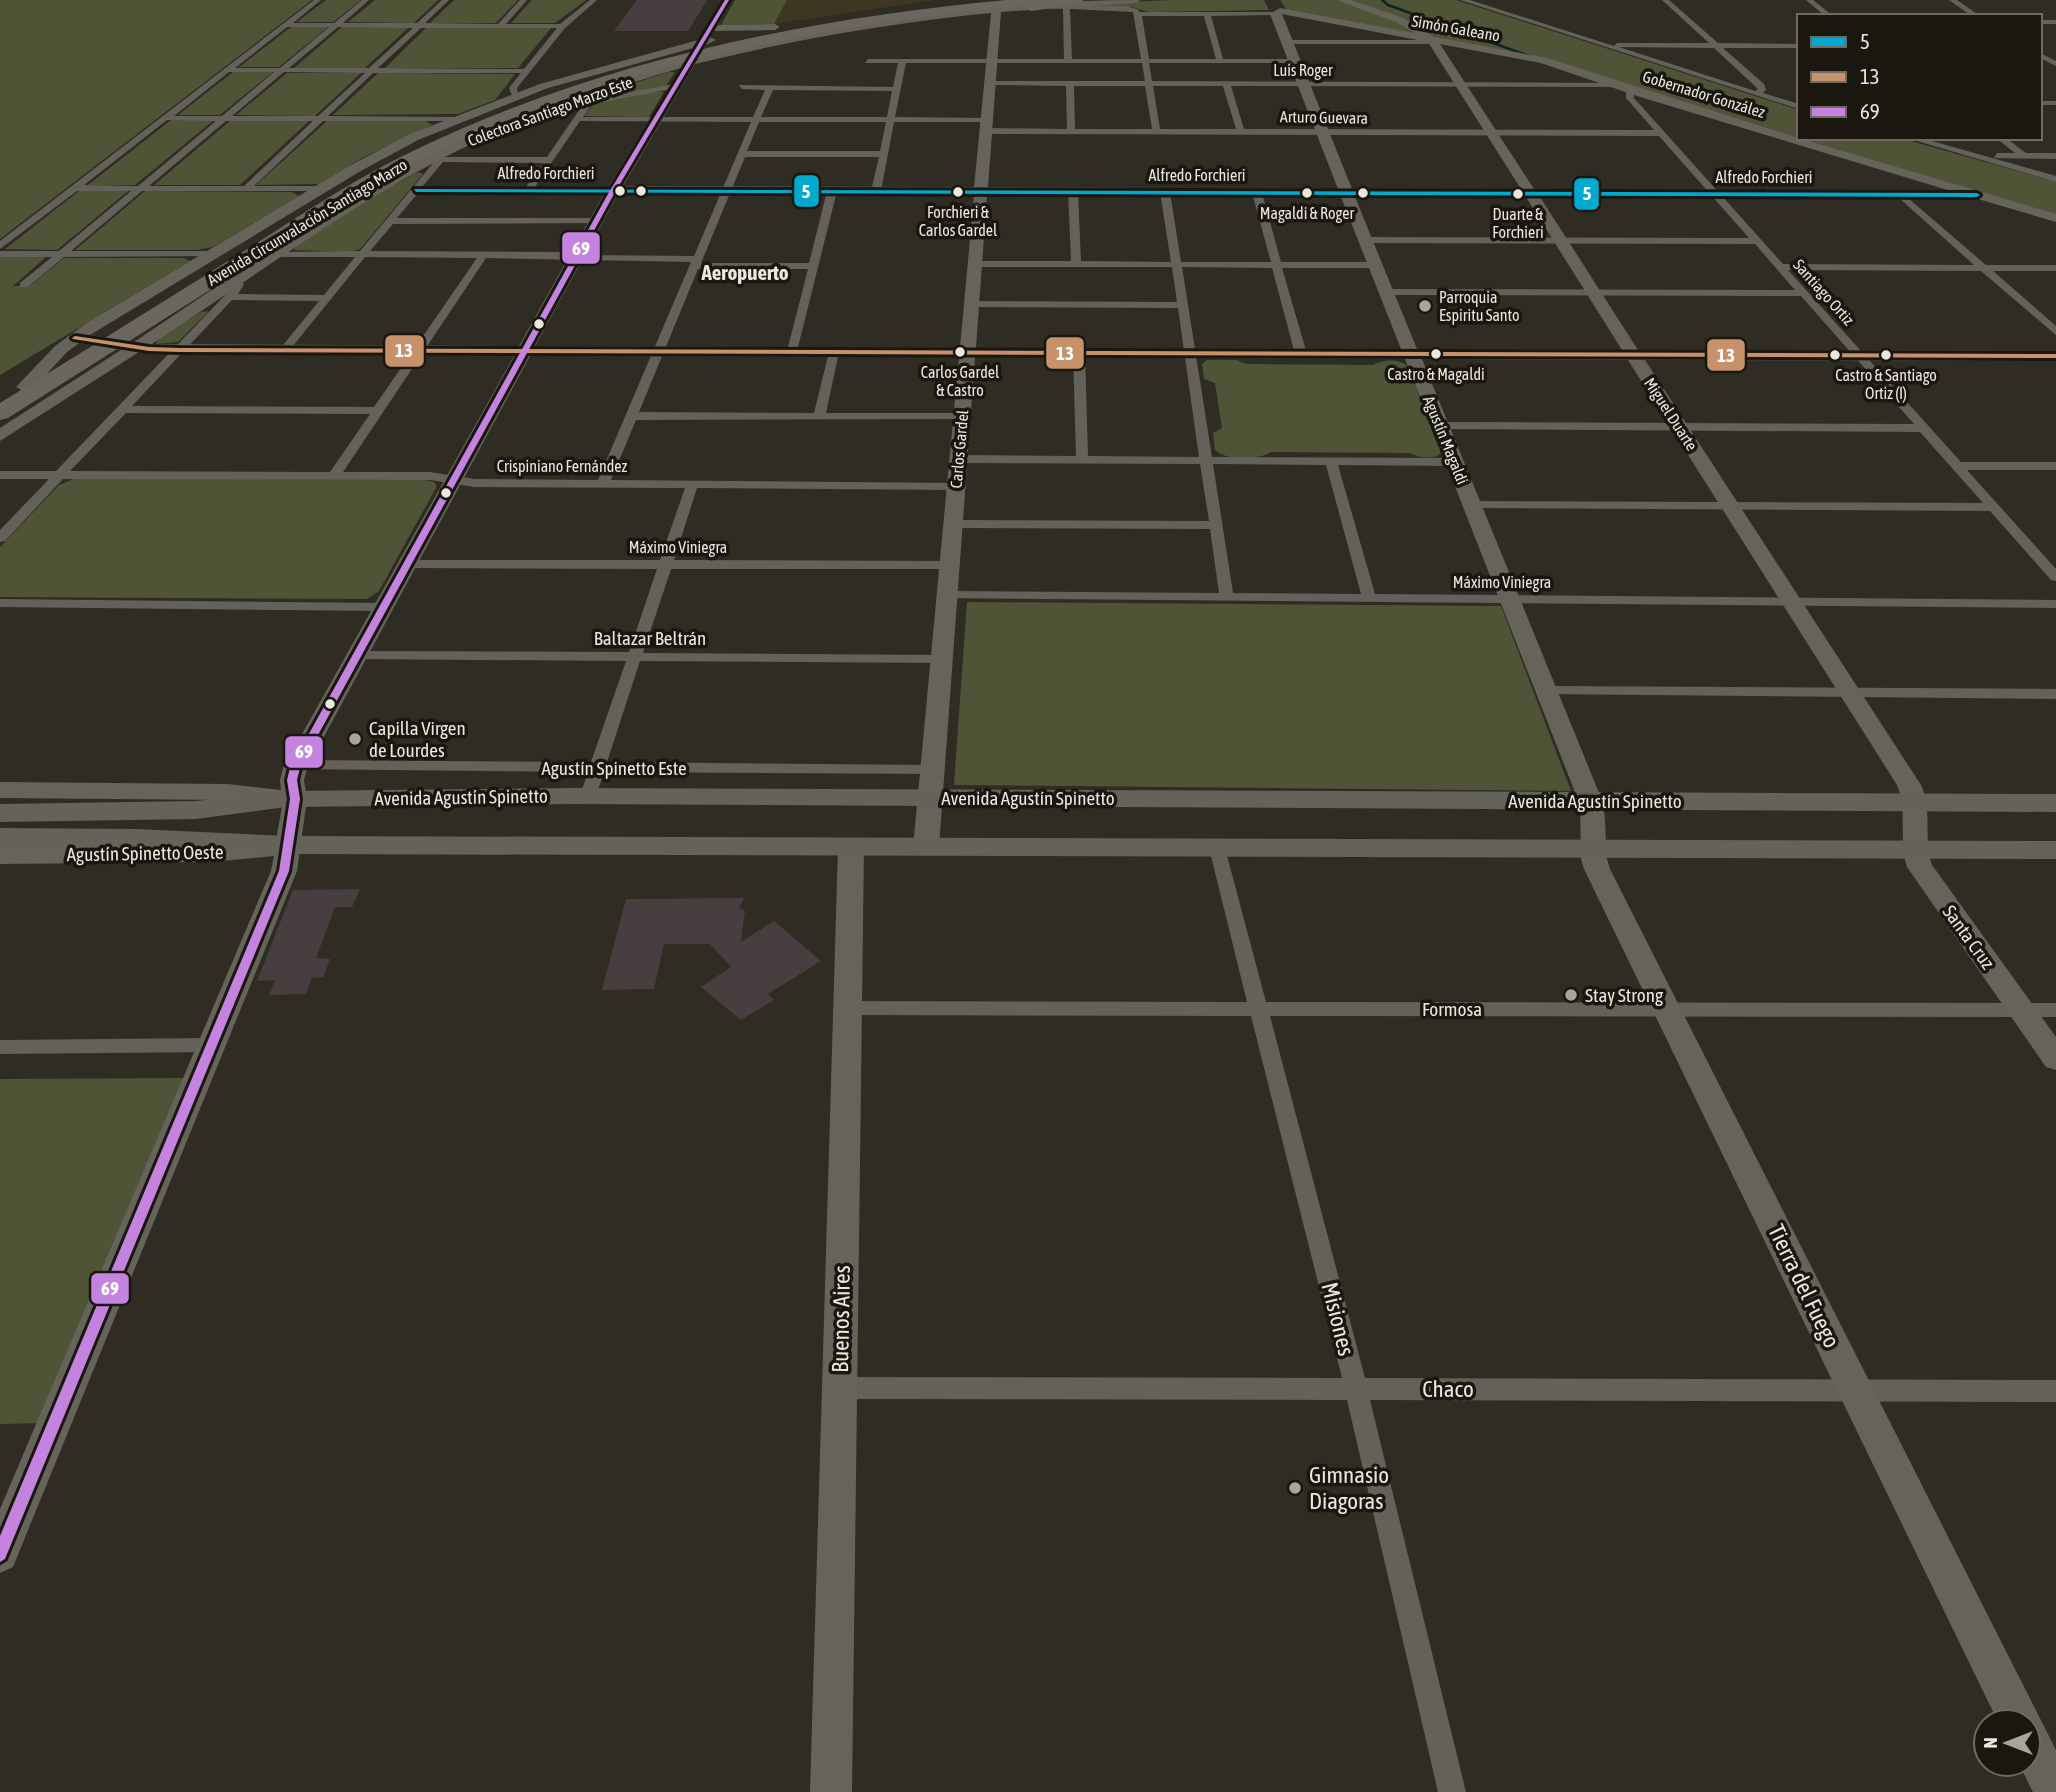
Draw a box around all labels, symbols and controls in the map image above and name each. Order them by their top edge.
street label: Simón Galeano [1410,11,1502,45]
legend [1797,14,2042,140]
text: 5 [1860,29,1870,53]
street label: Luis Roger [1273,61,1333,80]
text: 13 [1860,64,1880,88]
street label: Gobernador González [1641,67,1768,121]
street label: Colectora Santiago Marzo Este [465,73,635,150]
text: 69 [1860,99,1880,123]
street label: Arturo Guevara [1280,107,1368,127]
street label: Avenida Circunvalación Santiago Marzo [204,155,411,290]
street label: Alfredo Forchieri [497,164,595,182]
street label: Alfredo Forchieri [1148,166,1246,184]
street label: Alfredo Forchieri [1715,168,1813,186]
line badge: 5 [793,174,820,208]
line badge: 5 [1573,177,1600,211]
text: 5 [802,180,811,202]
text: 5 [1583,182,1592,204]
unlabelled marker [613,184,627,198]
unlabelled marker [634,184,648,198]
marker: Forchieri & Carlos Gardel [951,185,965,199]
marker: Magaldi & Roger [1300,186,1314,200]
unlabelled marker [1356,186,1370,200]
marker: Duarte & Forchieri [1511,187,1525,201]
place label: Forchieri & Carlos Gardel [919,203,998,239]
place label: Magaldi & Roger [1260,204,1354,223]
place label: Duarte & Forchieri [1492,205,1544,241]
line badge: 69 [561,231,601,265]
text: 69 [572,237,590,259]
street label: Santiago Ortiz [1789,256,1858,329]
district label: Aeropuerto [700,260,789,284]
place label: Parroquia Espiritu Santo [1439,288,1520,325]
marker: Parroquia Espiritu Santo [1417,298,1433,314]
unlabelled marker [532,317,546,331]
line badge: 13 [384,334,425,368]
line badge: 13 [1045,336,1085,370]
line badge: 13 [1706,338,1746,372]
text: 13 [395,339,413,361]
text: 13 [1056,342,1074,364]
text: 13 [1717,344,1735,366]
marker: Carlos Gardel & Castro [953,345,967,359]
marker: Castro & Magaldi [1429,347,1443,361]
unlabelled marker [1828,348,1842,362]
marker: Castro & Santiago Ortiz (I) [1879,348,1893,362]
place label: Carlos Gardel & Castro [921,363,1000,399]
place label: Castro & Magaldi [1387,365,1485,384]
place label: Castro & Santiago Ortiz (I) [1835,366,1937,403]
street label: Miguel Duarte [1640,374,1701,454]
street label: Agustín Magaldi [1419,393,1472,487]
street label: Carlos Gardel [947,408,971,489]
street label: Crispiniano Fernández [497,457,628,476]
unlabelled marker [439,486,453,500]
street label: Máximo Viniegra [629,538,727,557]
street label: Máximo Viniegra [1453,573,1551,592]
street label: Baltazar Beltrán [594,627,706,649]
unlabelled marker [323,697,337,711]
place label: Capilla Virgen de Lourdes [369,717,466,761]
marker: Capilla Virgen de Lourdes [347,731,363,747]
line badge: 69 [284,735,324,769]
text: 69 [295,740,313,762]
street label: Agustín Spinetto Este [541,757,687,779]
street label: Avenida Agustín Spinetto [374,784,548,810]
street label: Avenida Agustín Spinetto [941,787,1115,809]
street label: Avenida Agustín Spinetto [1508,790,1682,812]
street label: Agustín Spinetto Oeste [66,841,224,865]
street label: Santa Cruz [1939,901,1999,973]
place label: Stay Strong [1585,984,1664,1006]
marker: Stay Strong [1563,987,1579,1003]
street label: Formosa [1422,998,1482,1020]
street label: Tierra del Fuego [1763,1220,1845,1352]
street label: Buenos Aires [827,1265,855,1373]
line badge: 69 [90,1272,130,1305]
text: 69 [101,1277,119,1299]
street label: Misiones [1316,1280,1360,1358]
street label: Chaco [1422,1376,1474,1402]
place label: Gimnasio Diagoras [1309,1462,1389,1514]
marker: Gimnasio Diagoras [1287,1480,1303,1496]
north arrow [1972,1708,2042,1778]
text: N [1979,1737,2001,1749]

